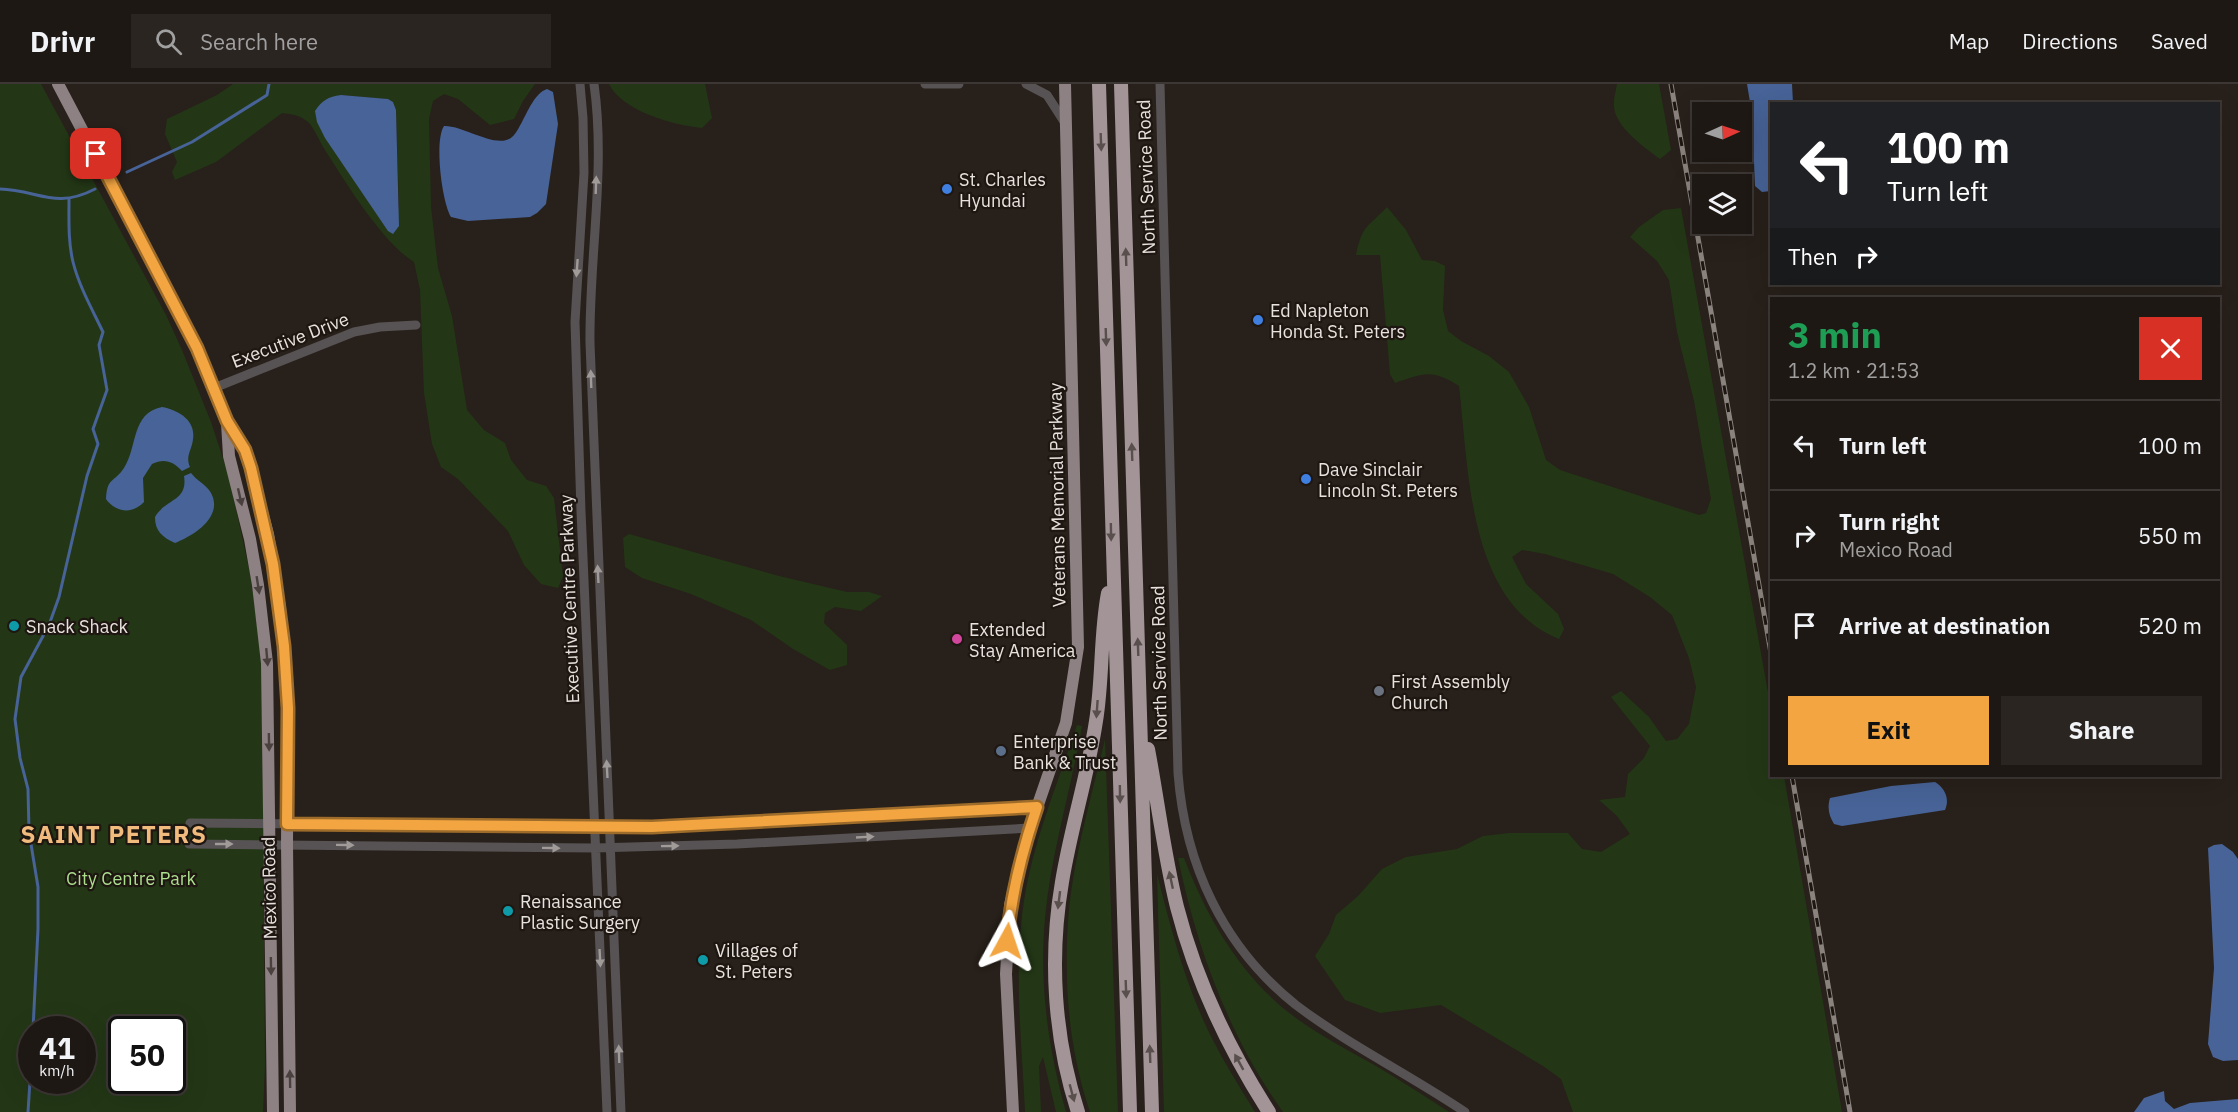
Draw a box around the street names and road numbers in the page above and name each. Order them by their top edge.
street label: North Service Road [1132,99,1160,255]
street label: Executive Drive [228,307,352,373]
street label: Veterans Memorial Parkway [1044,383,1070,607]
street label: Executive Centre Parkway [554,494,584,704]
street label: North Service Road [1146,585,1172,741]
street label: Mexico Road [257,837,281,939]

